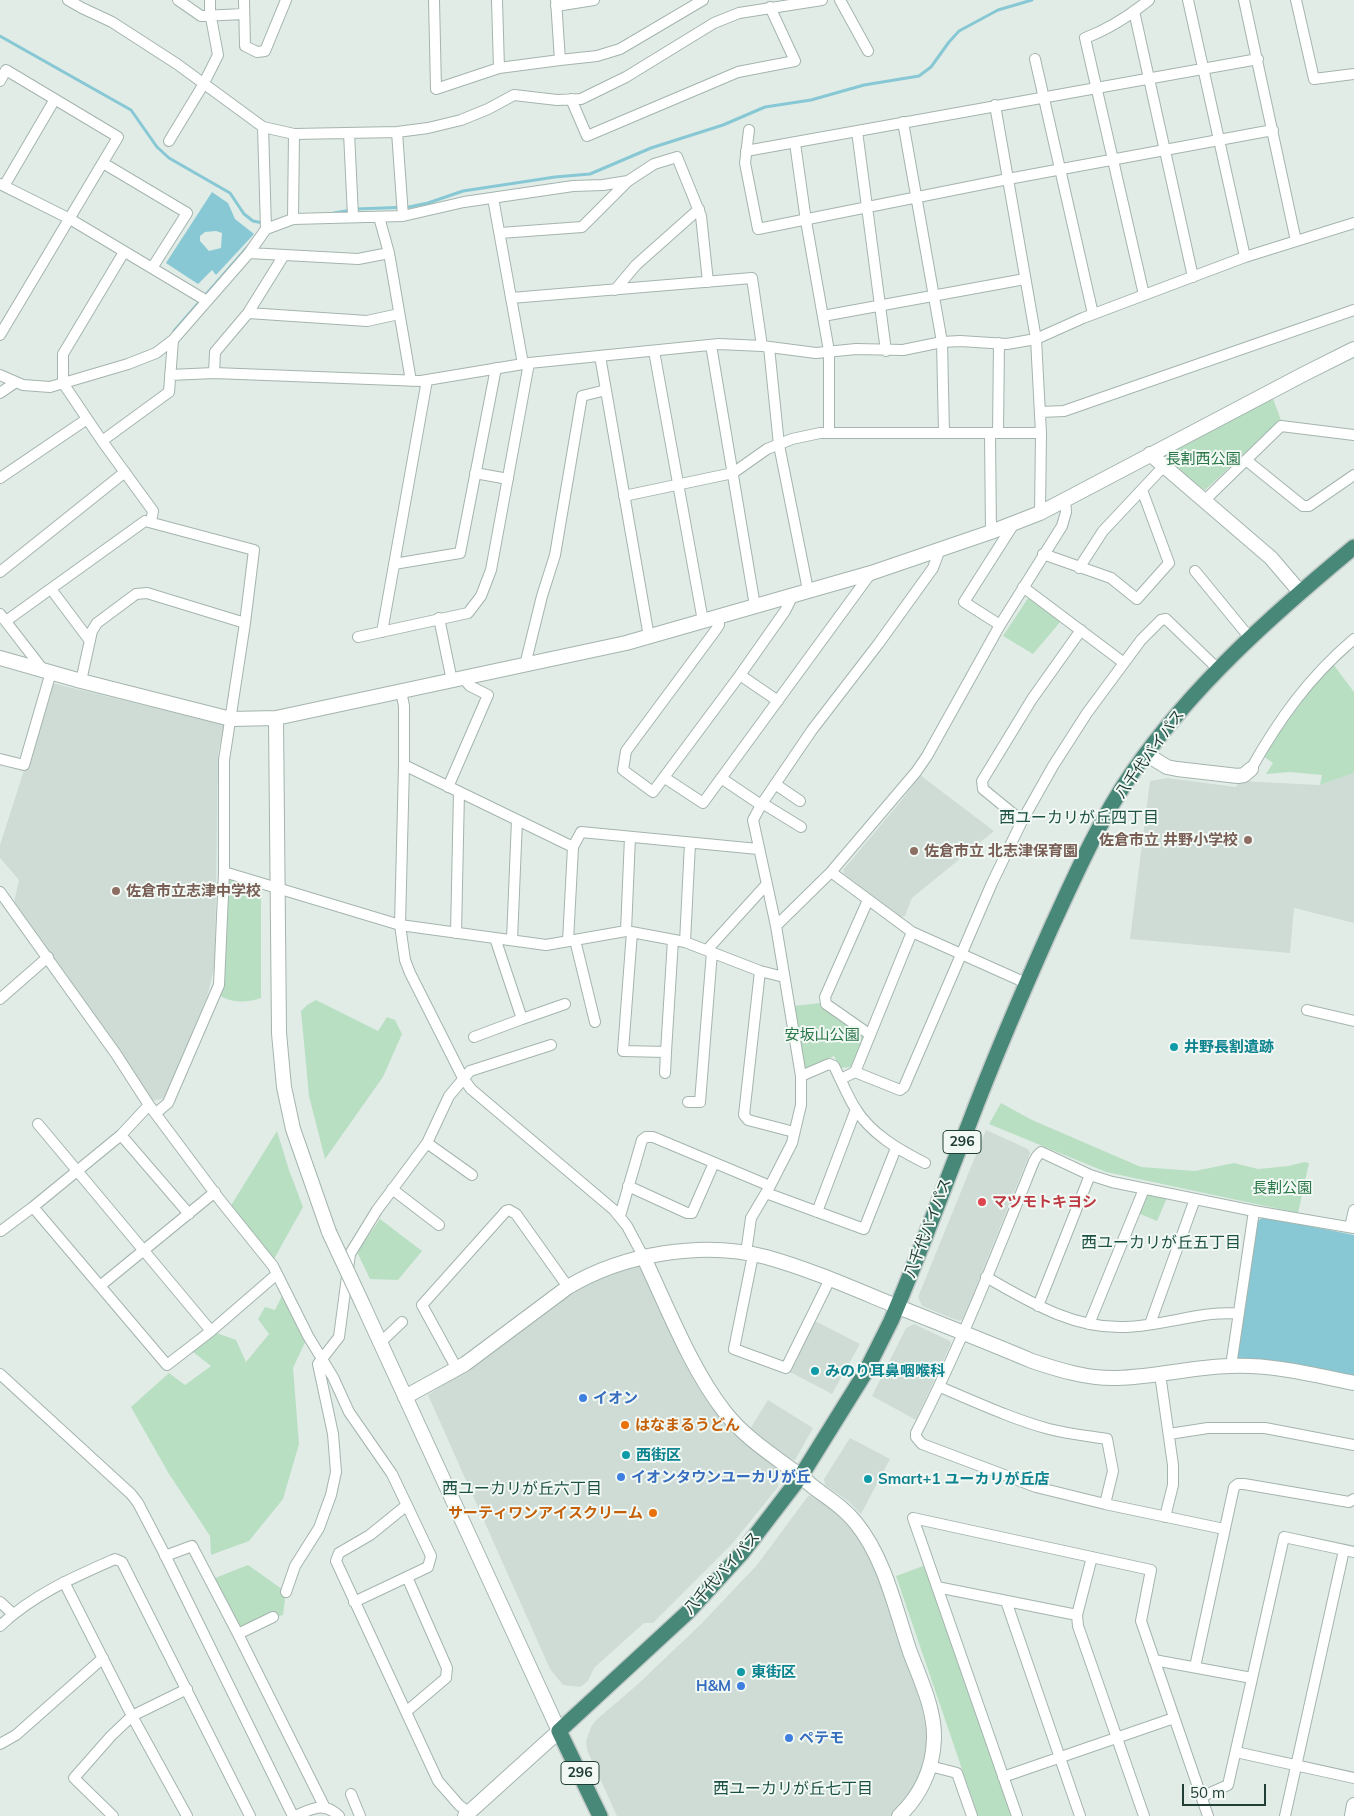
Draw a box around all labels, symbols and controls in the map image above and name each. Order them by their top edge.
park label: 長割西公園 [1166,450,1240,468]
street label: 八千代バイパス [1112,706,1188,802]
district label: 西ユーカリが丘四丁目 [999,808,1159,828]
place label: 佐倉市立 井野小学校 [1099,831,1238,849]
marker: 佐倉市立 井野小学校 [1242,834,1254,846]
place label: 佐倉市立 北志津保育園 [924,842,1078,860]
marker: 佐倉市立 北志津保育園 [908,845,920,857]
place label: 佐倉市立志津中学校 [126,882,261,900]
marker: 佐倉市立志津中学校 [110,885,122,897]
park label: 安坂山公園 [785,1026,859,1044]
place label: 井野長割遺跡 [1184,1038,1274,1056]
marker: 井野長割遺跡 [1168,1041,1180,1053]
road number: 296 [943,1130,981,1154]
street label: 八千代バイパス [901,1176,955,1280]
park label: 長割公園 [1252,1179,1312,1197]
place label: マツモトキヨシ [992,1193,1097,1211]
marker: マツモトキヨシ [976,1196,988,1208]
district label: 西ユーカリが丘五丁目 [1081,1233,1241,1253]
place label: みのり耳鼻咽喉科 [825,1362,945,1380]
marker: みのり耳鼻咽喉科 [809,1365,821,1377]
place label: イオン [593,1389,638,1407]
marker: イオン [577,1392,589,1404]
place label: はなまるうどん [635,1416,740,1434]
marker: はなまるうどん [619,1419,631,1431]
place label: 西街区 [636,1446,681,1464]
marker: 西街区 [620,1449,632,1461]
place label: イオンタウンユーカリが丘 [631,1468,811,1486]
place label: Smart+1 ユーカリが丘店 [878,1470,1050,1488]
marker: イオンタウンユーカリが丘 [615,1471,627,1483]
marker: Smart+1 ユーカリが丘店 [862,1473,874,1485]
district label: 西ユーカリが丘六丁目 [442,1479,602,1499]
place label: サーティワンアイスクリーム [448,1504,643,1522]
marker: サーティワンアイスクリーム [647,1507,659,1519]
street label: 八千代バイパス [680,1528,764,1618]
place label: 東街区 [751,1663,796,1681]
marker: 東街区 [735,1666,747,1678]
place label: H&M [696,1677,731,1695]
marker: H&M [735,1680,747,1692]
place label: ペテモ [799,1729,844,1747]
marker: ペテモ [783,1732,795,1744]
road number: 296 [561,1762,599,1785]
scale bar [1184,1774,1268,1806]
district label: 西ユーカリが丘七丁目 [713,1779,873,1799]
text: 50 m [1190,1783,1225,1802]

